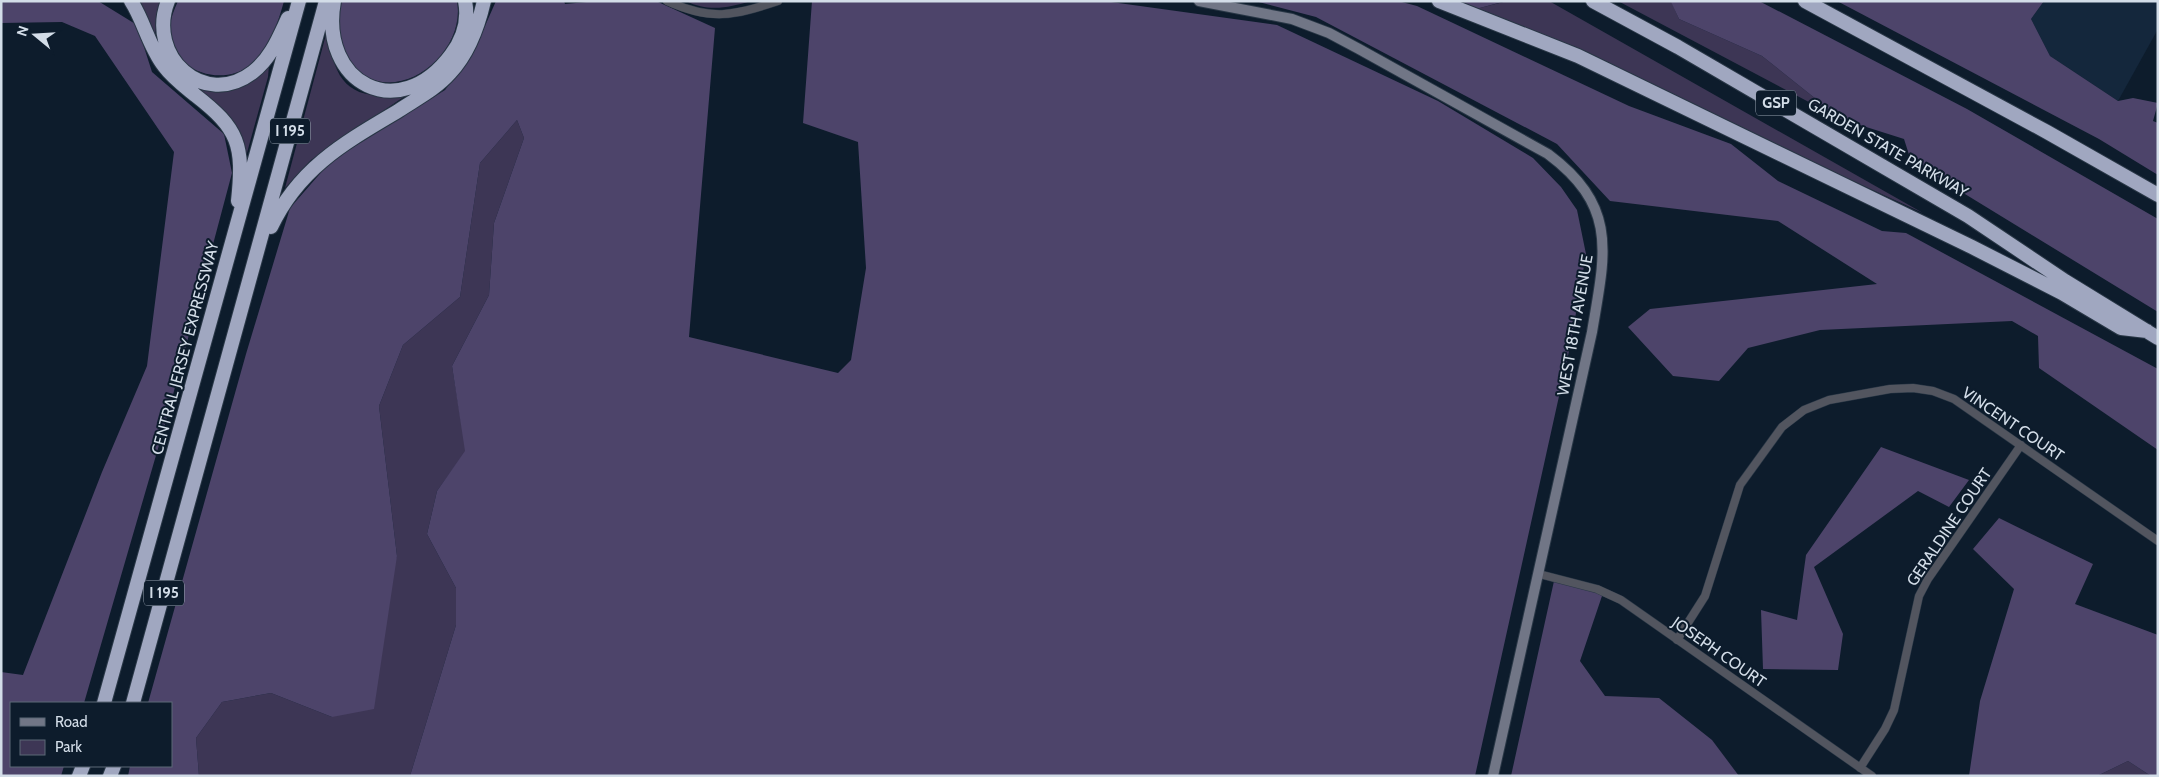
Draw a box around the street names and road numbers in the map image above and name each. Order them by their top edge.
road number: GSP [1756,90,1796,116]
street label: GARDEN STATE PARKWAY [1804,94,1972,202]
road number: I 195 [270,118,310,144]
street label: CENTRAL JERSEY EXPRESSWAY [147,238,223,457]
street label: WEST 18TH AVENUE [1553,253,1597,397]
street label: VINCENT COURT [1958,383,2068,465]
street label: GERALDINE COURT [1903,464,1996,590]
road number: I 195 [144,580,184,606]
street label: JOSEPH COURT [1668,612,1770,692]

